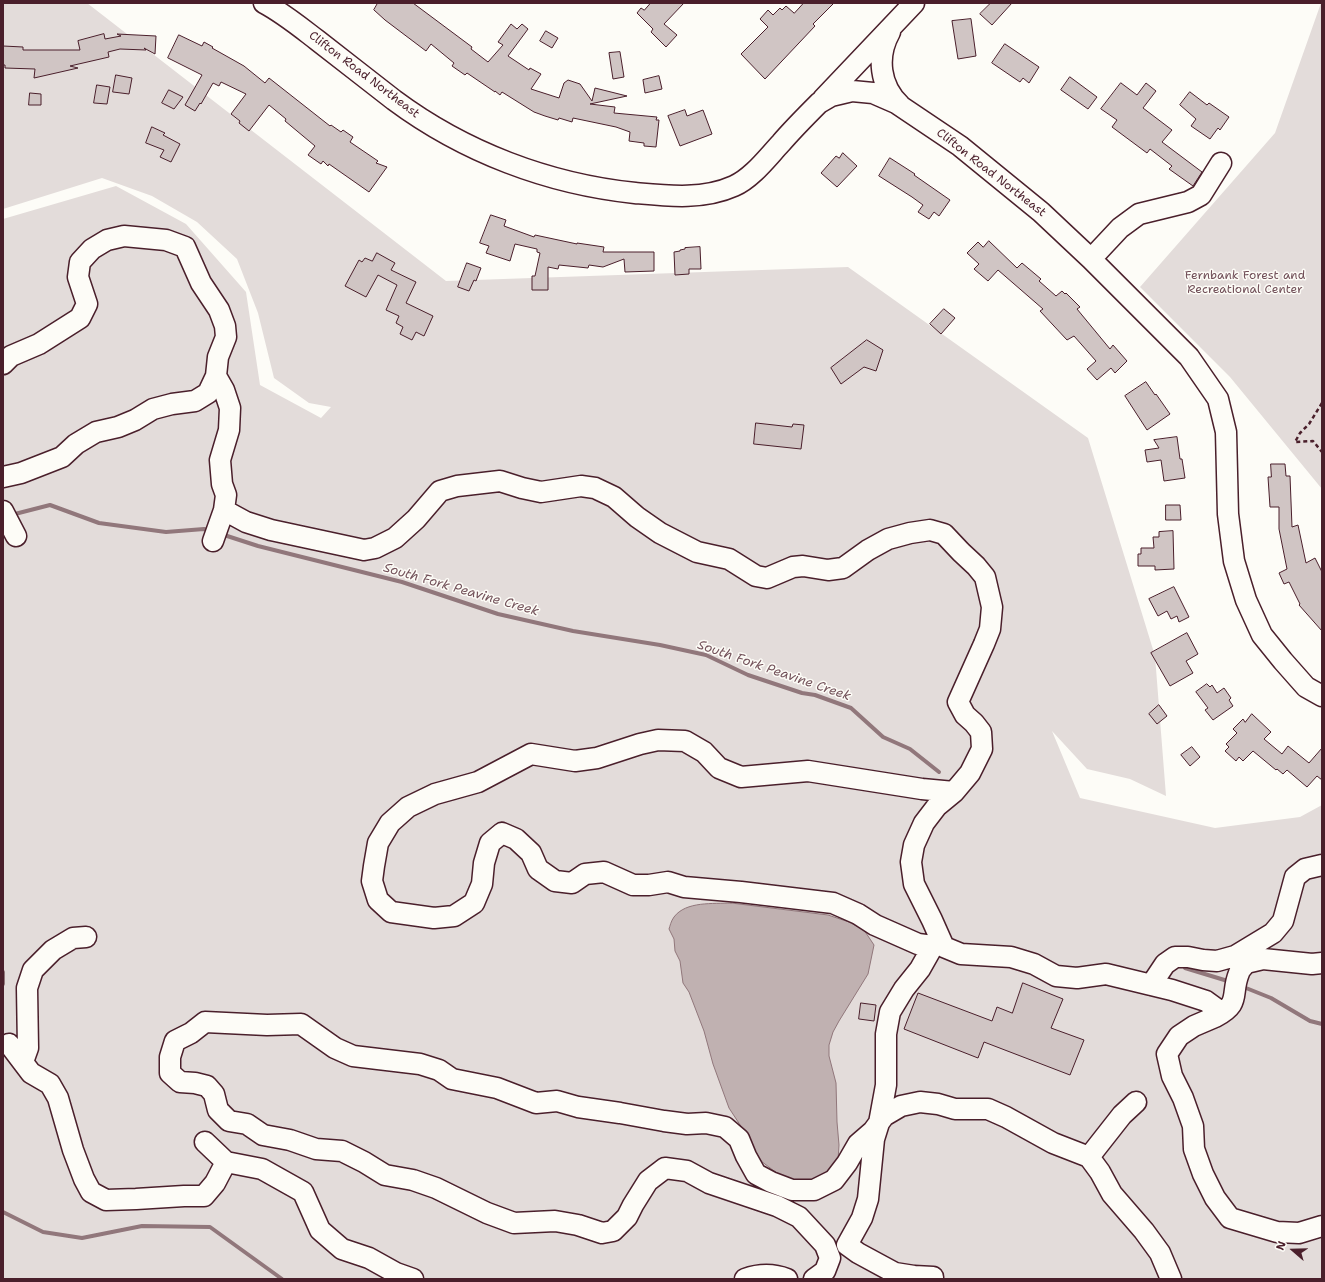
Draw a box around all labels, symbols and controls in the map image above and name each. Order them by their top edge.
street label: Clifton Road Northeast [306,29,422,121]
street label: Clifton Road Northeast [933,126,1049,220]
park label: Fernbank Forest and Recreational Center [1185,269,1305,297]
water label: South Fork Peavine Creek [382,560,540,620]
water label: South Fork Peavine Creek [695,637,853,705]
north arrow [1273,1230,1313,1270]
text: N [1273,1239,1290,1252]

